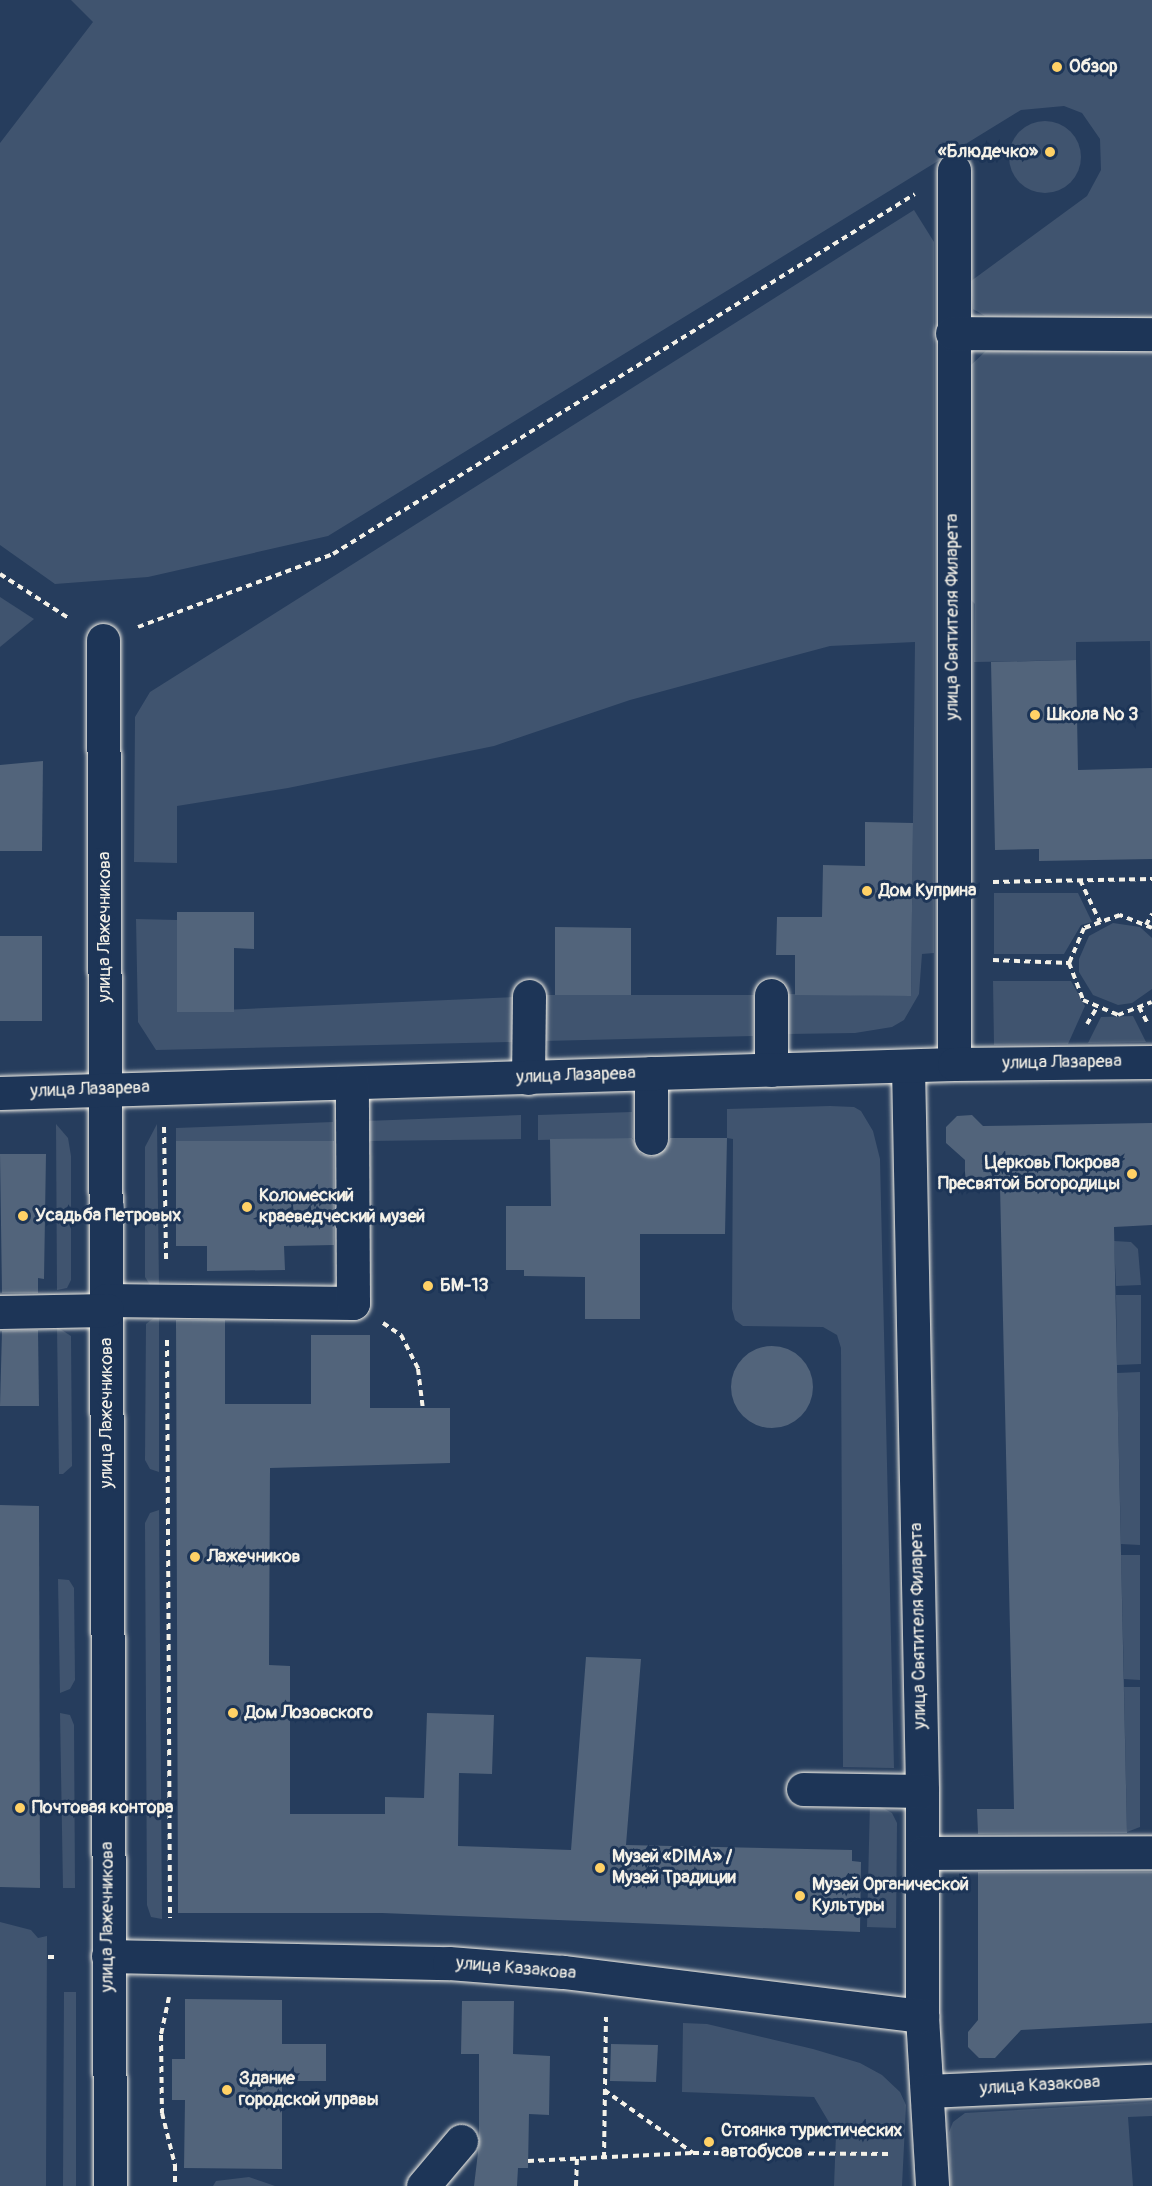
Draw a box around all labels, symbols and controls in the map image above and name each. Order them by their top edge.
place label: Обзор [1069,56,1118,78]
marker: Обзор [1050,60,1064,74]
place label: «Блюдечко» [938,141,1038,163]
marker: «Блюдечко» [1043,145,1057,159]
street label: улица Святителя Филарета [942,514,964,720]
place label: Школа № 3 [1047,704,1138,726]
marker: Школа № 3 [1028,708,1042,722]
street label: улица Лажечникова [94,852,116,1002]
place label: Дом Куприна [879,880,976,902]
marker: Дом Куприна [860,884,874,898]
street label: улица Лазарева [1002,1051,1122,1075]
street label: улица Лазарева [516,1063,636,1089]
street label: улица Лазарева [30,1077,150,1103]
place label: Церковь Покрова Пресвятой Богородицы [938,1153,1120,1196]
marker: Церковь Покрова Пресвятой Богородицы [1125,1167,1139,1181]
place label: Коломеский краеведческий музей [259,1186,425,1228]
marker: Коломеский краеведческий музей [240,1200,254,1214]
place label: Усадьба Петровых [35,1205,181,1227]
marker: Усадьба Петровых [16,1209,30,1223]
place label: БМ-13 [440,1275,489,1297]
marker: БМ-13 [421,1279,435,1293]
street label: улица Лажечникова [96,1338,118,1488]
street label: улица Святителя Филарета [906,1523,932,1729]
place label: Лажечников [207,1546,300,1568]
marker: Лажечников [188,1550,202,1564]
place label: Дом Лозовского [245,1702,373,1724]
marker: Дом Лозовского [226,1706,240,1720]
place label: Почтовая контора [32,1797,173,1819]
marker: Почтовая контора [13,1801,27,1815]
street label: улица Лажечникова [97,1842,119,1992]
place label: Музей «DIMA» / Музей Традиции [612,1847,736,1890]
marker: Музей «DIMA» / Музей Традиции [593,1861,607,1875]
place label: Музей Органической Культуры [812,1875,969,1918]
marker: Музей Органической Культуры [793,1889,807,1903]
street label: улица Казакова [455,1953,577,1985]
place label: Здание городской управы [239,2069,379,2112]
street label: улица Казакова [979,2072,1101,2100]
marker: Здание городской управы [220,2083,234,2097]
place label: Стоянка туристических автобусов [721,2121,902,2164]
marker: Стоянка туристических автобусов [702,2135,716,2149]

